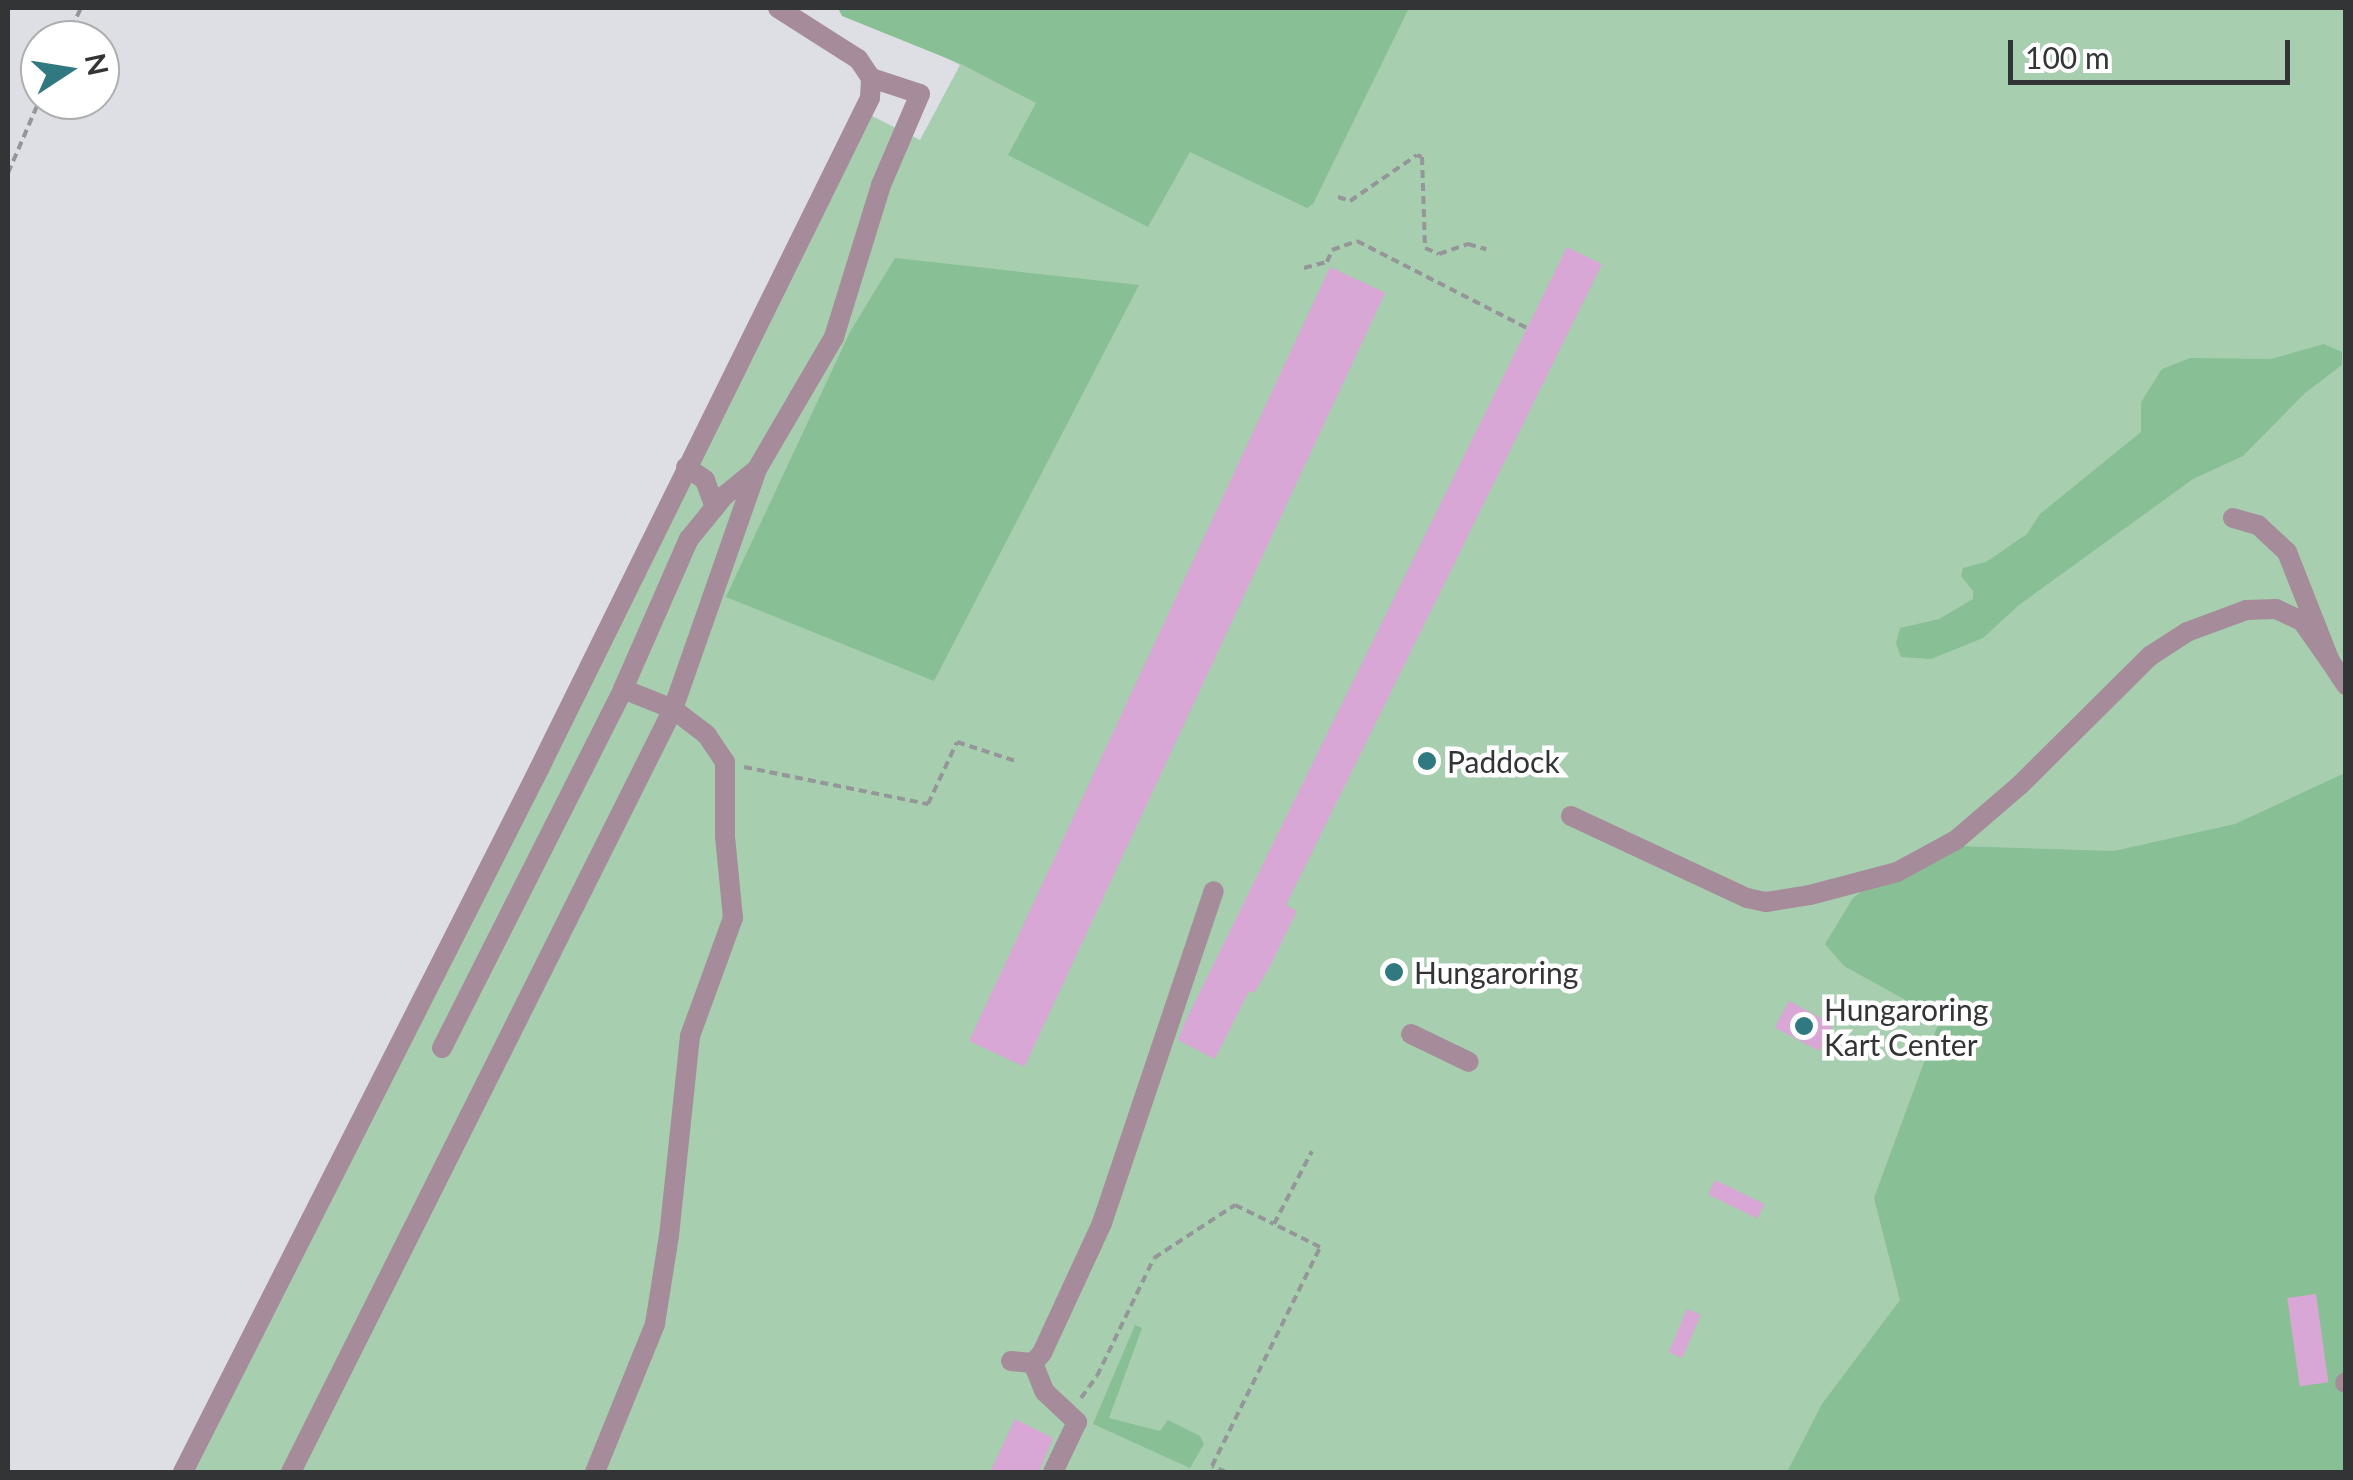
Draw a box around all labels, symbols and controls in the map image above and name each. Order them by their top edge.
north arrow [20,20,120,120]
scale bar [2013,20,2296,82]
text: 100 m [2025,39,2110,75]
text: N [79,50,116,78]
place label: Paddock [1447,743,1560,779]
marker: Paddock [1416,750,1438,772]
place label: Hungaroring [1414,954,1578,990]
marker: Hungaroring [1383,961,1405,983]
place label: Hungaroring Kart Center [1824,991,1988,1062]
marker: Hungaroring Kart Center [1793,1015,1815,1037]

